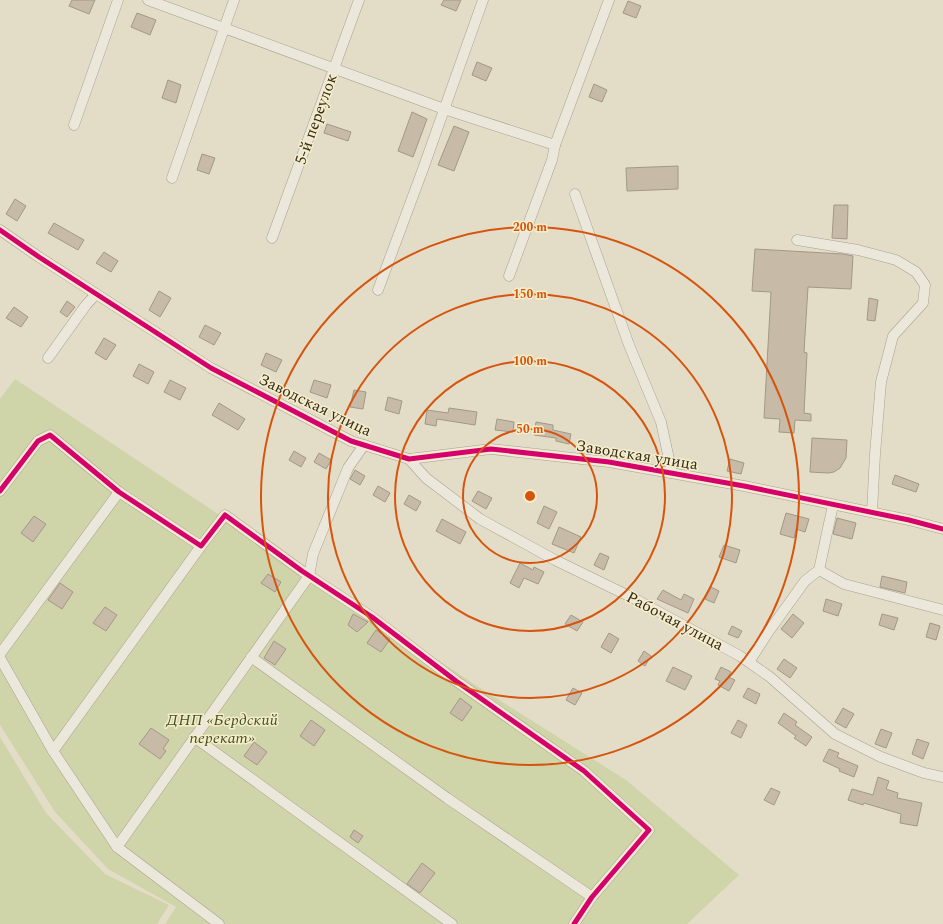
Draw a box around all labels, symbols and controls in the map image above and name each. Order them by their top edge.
street label: 5-й переулок [288,70,344,168]
text: 200 m [513,218,547,237]
text: 150 m [513,285,547,304]
text: 100 m [513,352,547,371]
street label: Заводская улица [254,367,376,443]
text: 50 m [516,420,544,439]
street label: Заводская улица [574,434,700,477]
centre of rings [523,489,537,503]
street label: Рабочая улица [622,585,728,657]
park label: ДНП «Бердский перекат» [165,708,278,750]

